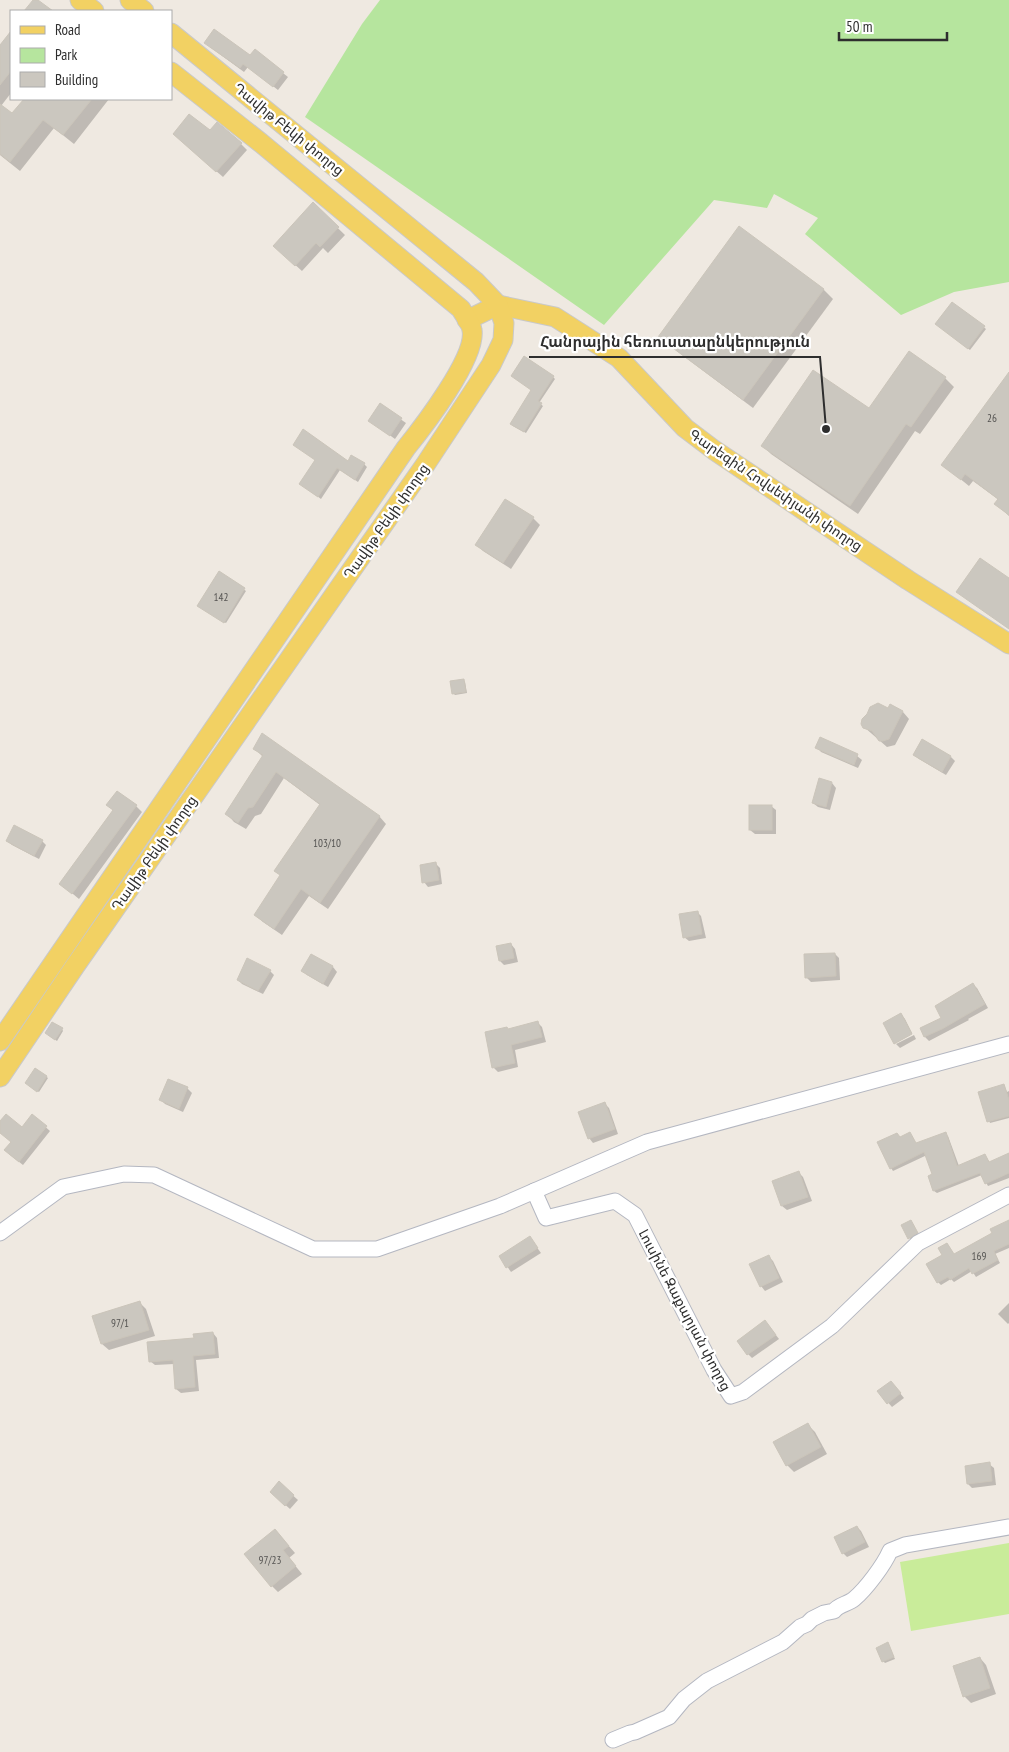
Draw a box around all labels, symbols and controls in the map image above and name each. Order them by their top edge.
legend [10,10,172,100]
scale bar [839,10,946,42]
text: 50 m [846,17,872,36]
text: Road [55,20,81,39]
text: Park [55,45,77,64]
text: Building [55,70,98,89]
street label: Դավիթ Բեկի փողոց [230,79,348,179]
callout: Հանրային հեռուստաընկերություն [529,327,820,357]
text: Հանրային հեռուստաընկերություն [540,332,810,351]
house number: 26 [987,411,997,425]
street label: Գարեգին Հովսեփյանի փողոց [686,425,866,555]
street label: Դավիթ Բեկի փողոց [339,460,433,582]
house number: 142 [214,590,228,604]
street label: Դավիթ Բեկի փողոց [107,792,201,914]
house number: 103/10 [313,836,341,850]
street label: Լուսինե Զաքարյան փողոց [635,1226,735,1394]
house number: 169 [972,1249,986,1263]
house number: 97/1 [111,1316,129,1330]
house number: 97/23 [258,1553,282,1567]

